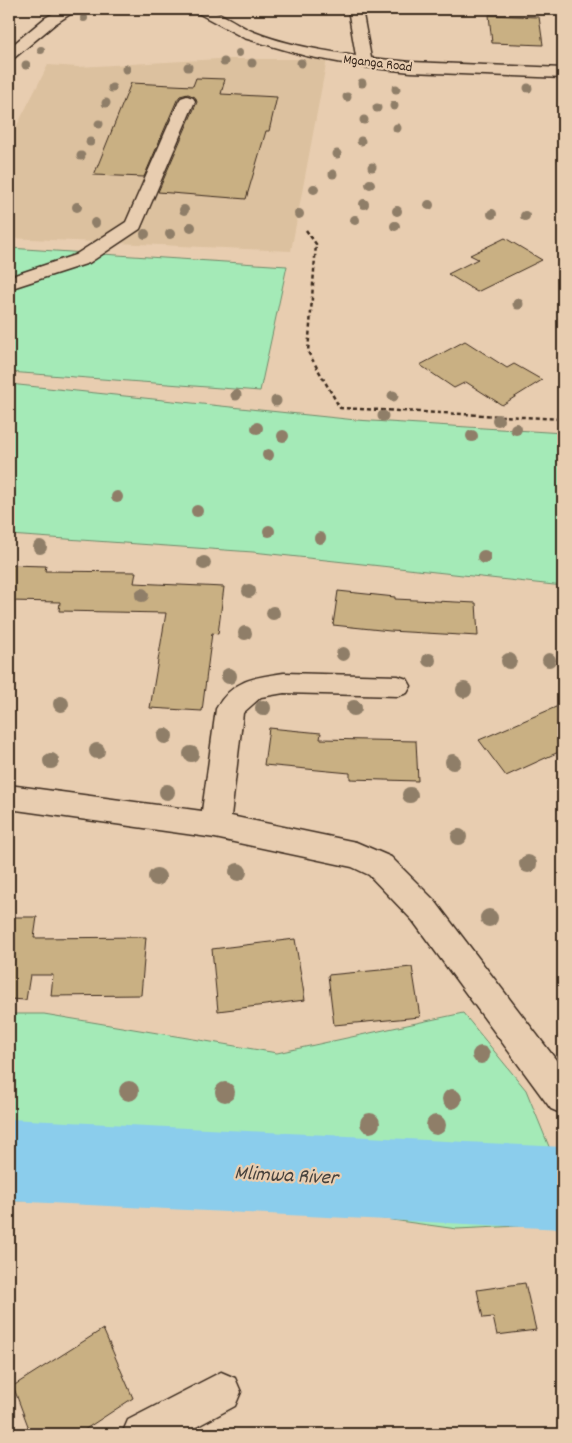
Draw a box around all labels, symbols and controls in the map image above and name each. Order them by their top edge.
street label: Mganga Road [342,50,413,78]
water label: Mlimwa River [233,1159,341,1195]

